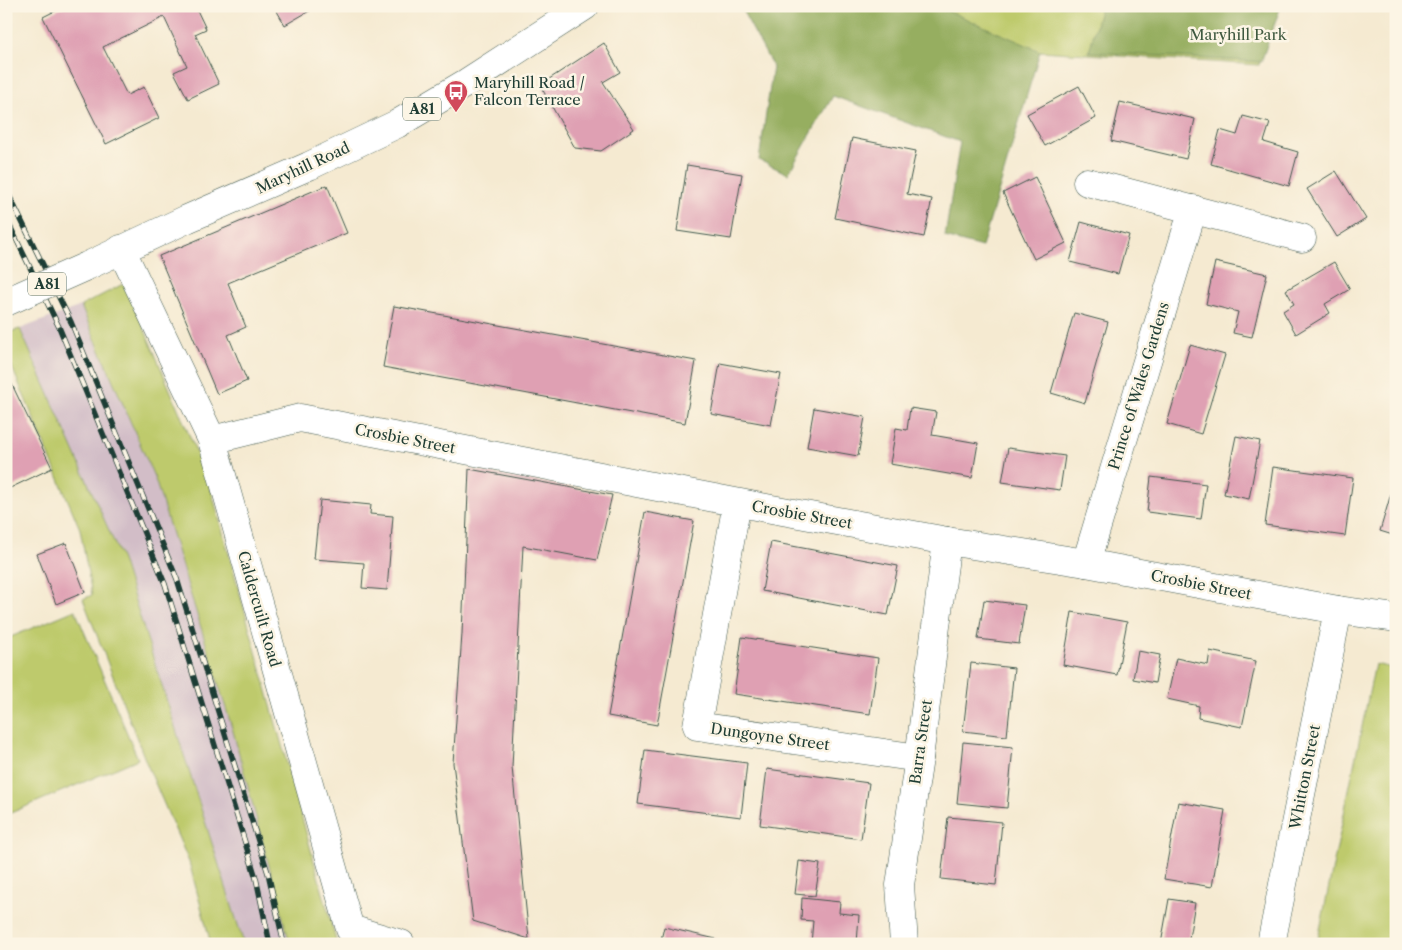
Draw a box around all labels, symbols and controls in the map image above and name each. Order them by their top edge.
park label: Maryhill Park [1190,25,1288,44]
place label: Maryhill Road / Falcon Terrace [474,73,585,109]
bus stop icon: Maryhill Road / Falcon Terrace [443,79,469,113]
road number: A81 [403,98,441,120]
street label: Maryhill Road [253,137,353,198]
road number: A81 [28,272,66,296]
street label: Prince of Wales Gardens [1104,300,1173,472]
street label: Crosbie Street [353,419,458,458]
street label: Crosbie Street [750,496,855,533]
street label: Caldercuilt Road [234,549,285,669]
street label: Crosbie Street [1149,565,1254,604]
street label: Barra Street [905,698,936,785]
street label: Dungoyne Street [709,719,832,754]
street label: Whitton Street [1285,722,1324,832]

